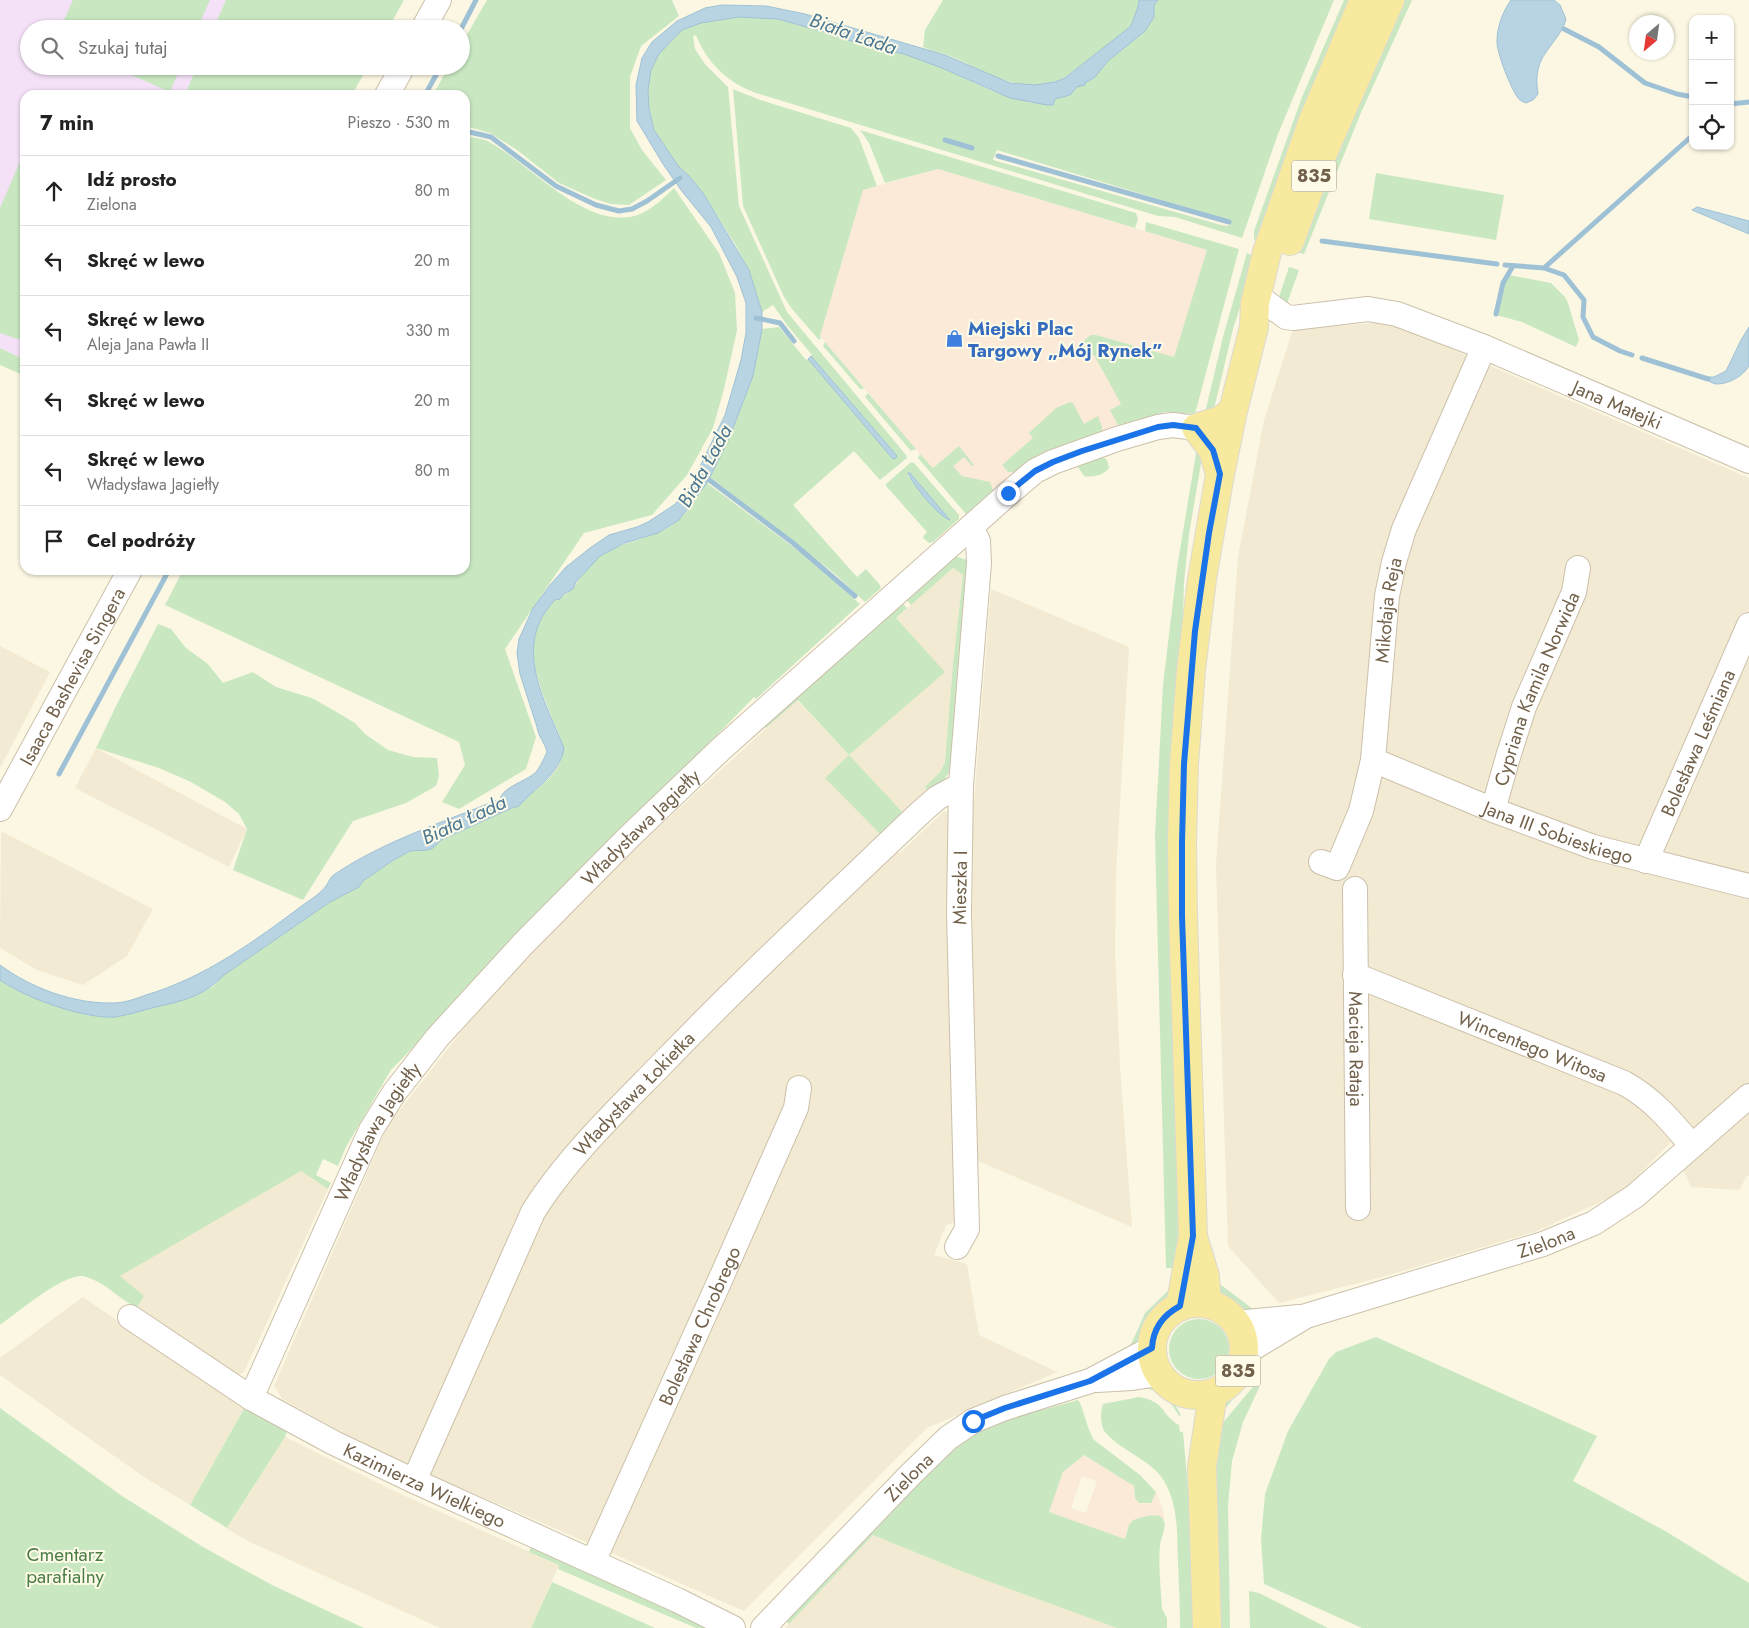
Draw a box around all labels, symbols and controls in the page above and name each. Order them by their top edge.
water label: Biała Łada [806,6,900,62]
north arrow [1629,15,1674,60]
map controls [1689,15,1734,150]
button: + [1689,15,1734,60]
search box [20,20,470,75]
icon: search [38,34,66,62]
text: Szukaj tutaj [78,34,168,61]
button: − [1689,60,1734,105]
button: locate [1689,105,1734,150]
text: 7 min [40,108,94,138]
text: Pieszo · 530 m [347,111,450,134]
road number: 835 [1292,160,1336,192]
text: Idź prosto [87,166,177,193]
icon: ahead [40,177,68,205]
text: 80 m [414,179,450,202]
text: Zielona [87,193,137,216]
icon: left [40,247,68,275]
text: Skręć w lewo [87,247,205,274]
text: 20 m [414,249,450,272]
text: Skręć w lewo [87,306,205,333]
place label: Miejski Plac Targowy „Mój Rynek” [968,315,1163,364]
icon: left [40,317,68,345]
text: 330 m [406,319,450,342]
shop icon: Miejski Plac Targowy „Mój Rynek” [944,329,964,349]
text: Aleja Jana Pawła II [87,333,209,356]
street label: Jana Matejki [1566,372,1667,436]
icon: left [40,387,68,415]
text: Skręć w lewo [87,387,205,414]
text: 20 m [414,389,450,412]
water label: Biała Łada [670,419,740,513]
text: Skręć w lewo [87,446,205,473]
icon: left [40,457,68,485]
text: 80 m [414,459,450,482]
text: Władysława Jagiełły [87,473,219,496]
route end [997,482,1020,505]
icon: arrive [40,527,68,555]
text: Cel podróży [87,527,195,554]
street label: Mikołaja Reja [1368,555,1408,664]
street label: Isaaca Bashevisa Singera [13,583,132,770]
street label: Cypriana Kamila Norwida [1487,587,1586,789]
street label: Bolesława Leśmiana [1654,665,1742,821]
street label: Władysława Jagiełły [575,762,706,892]
water label: Biała Łada [417,788,511,852]
street label: Jana III Sobieskiego [1476,793,1636,870]
street label: Mieszka I [945,850,973,925]
street label: Macieja Rataja [1342,991,1371,1107]
street label: Wincentego Witosa [1453,1004,1611,1088]
street label: Władysława Łokietka [567,1025,701,1162]
street label: Władysława Jagiełły [327,1056,427,1206]
street label: Zielona [1514,1219,1579,1264]
street label: Bolesława Chrobrego [652,1242,747,1410]
road number: 835 [1216,1355,1260,1386]
route start [962,1410,985,1433]
street label: Kazimierza Wielkiego [339,1436,510,1534]
street label: Zielona [878,1446,939,1507]
park label: Cmentarz parafialny [26,1541,105,1590]

